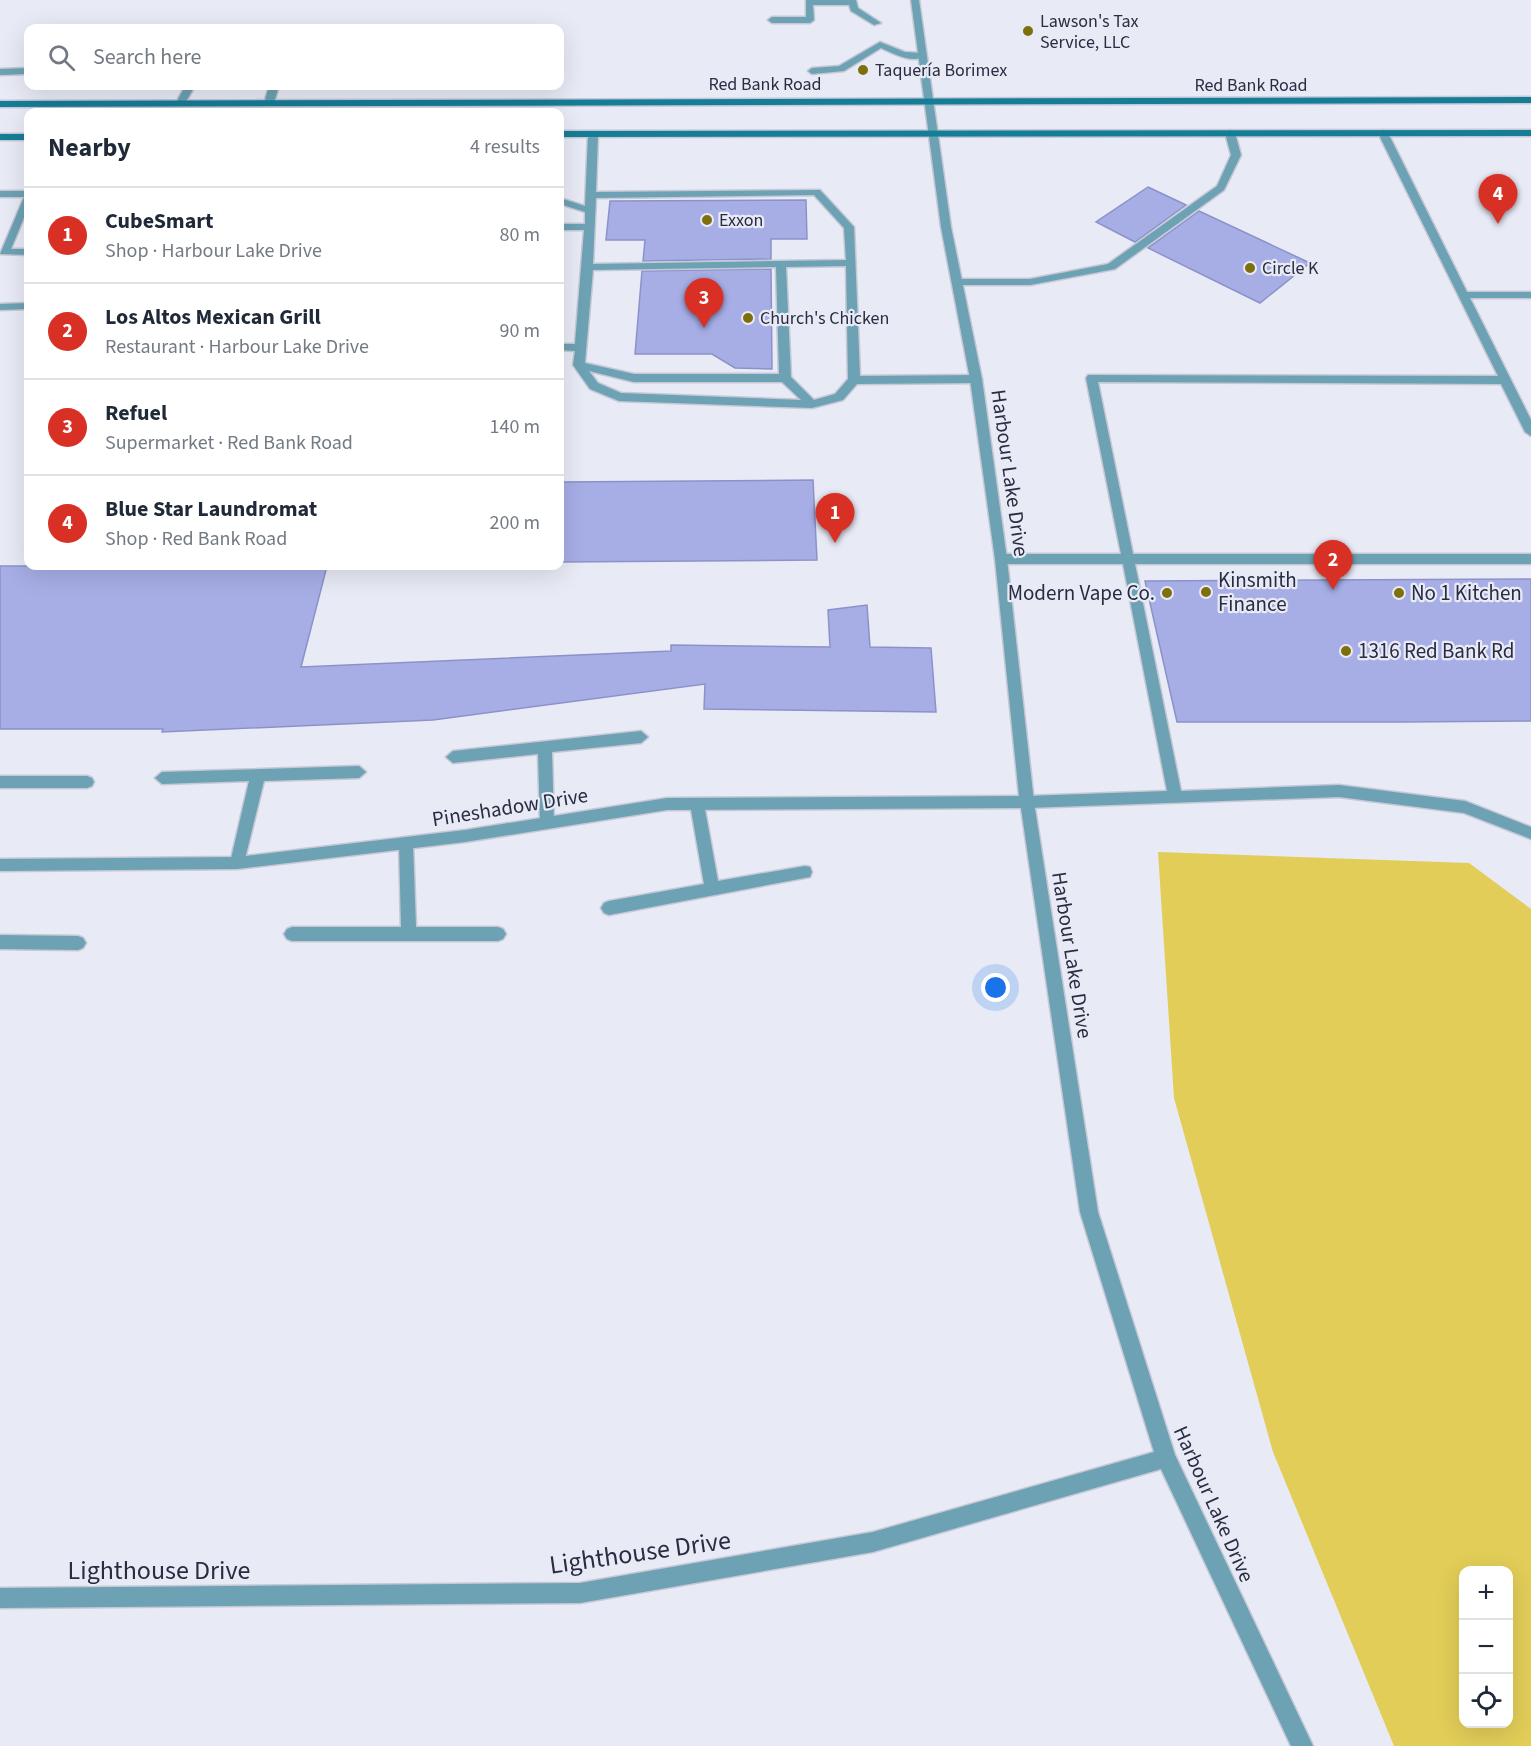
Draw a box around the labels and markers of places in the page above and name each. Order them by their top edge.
place label: Lawson's Tax Service, LLC [1040,9,1139,55]
marker: Lawson's Tax Service, LLC [1021,24,1035,38]
place label: Taquería Borimex [875,58,1007,83]
marker: Taquería Borimex [856,63,870,77]
pin: 4 [1478,174,1518,224]
place label: Exxon [719,208,763,233]
marker: Exxon [700,213,714,227]
place label: Circle K [1262,256,1319,281]
marker: Circle K [1243,261,1257,275]
pin: 3 [684,278,724,328]
place label: Church's Chicken [760,306,889,331]
marker: Church's Chicken [741,311,755,325]
pin: 1 [816,494,854,543]
pin: 2 [1314,540,1352,590]
place label: Kinsmith Finance [1218,565,1297,619]
place label: Modern Vape Co. [1008,578,1155,608]
place label: No 1 Kitchen [1411,578,1522,608]
marker: Kinsmith Finance [1199,585,1213,599]
marker: Modern Vape Co. [1160,586,1174,600]
marker: No 1 Kitchen [1392,586,1406,600]
place label: 1316 Red Bank Rd [1358,636,1514,666]
marker: 1316 Red Bank Rd [1339,644,1353,658]

